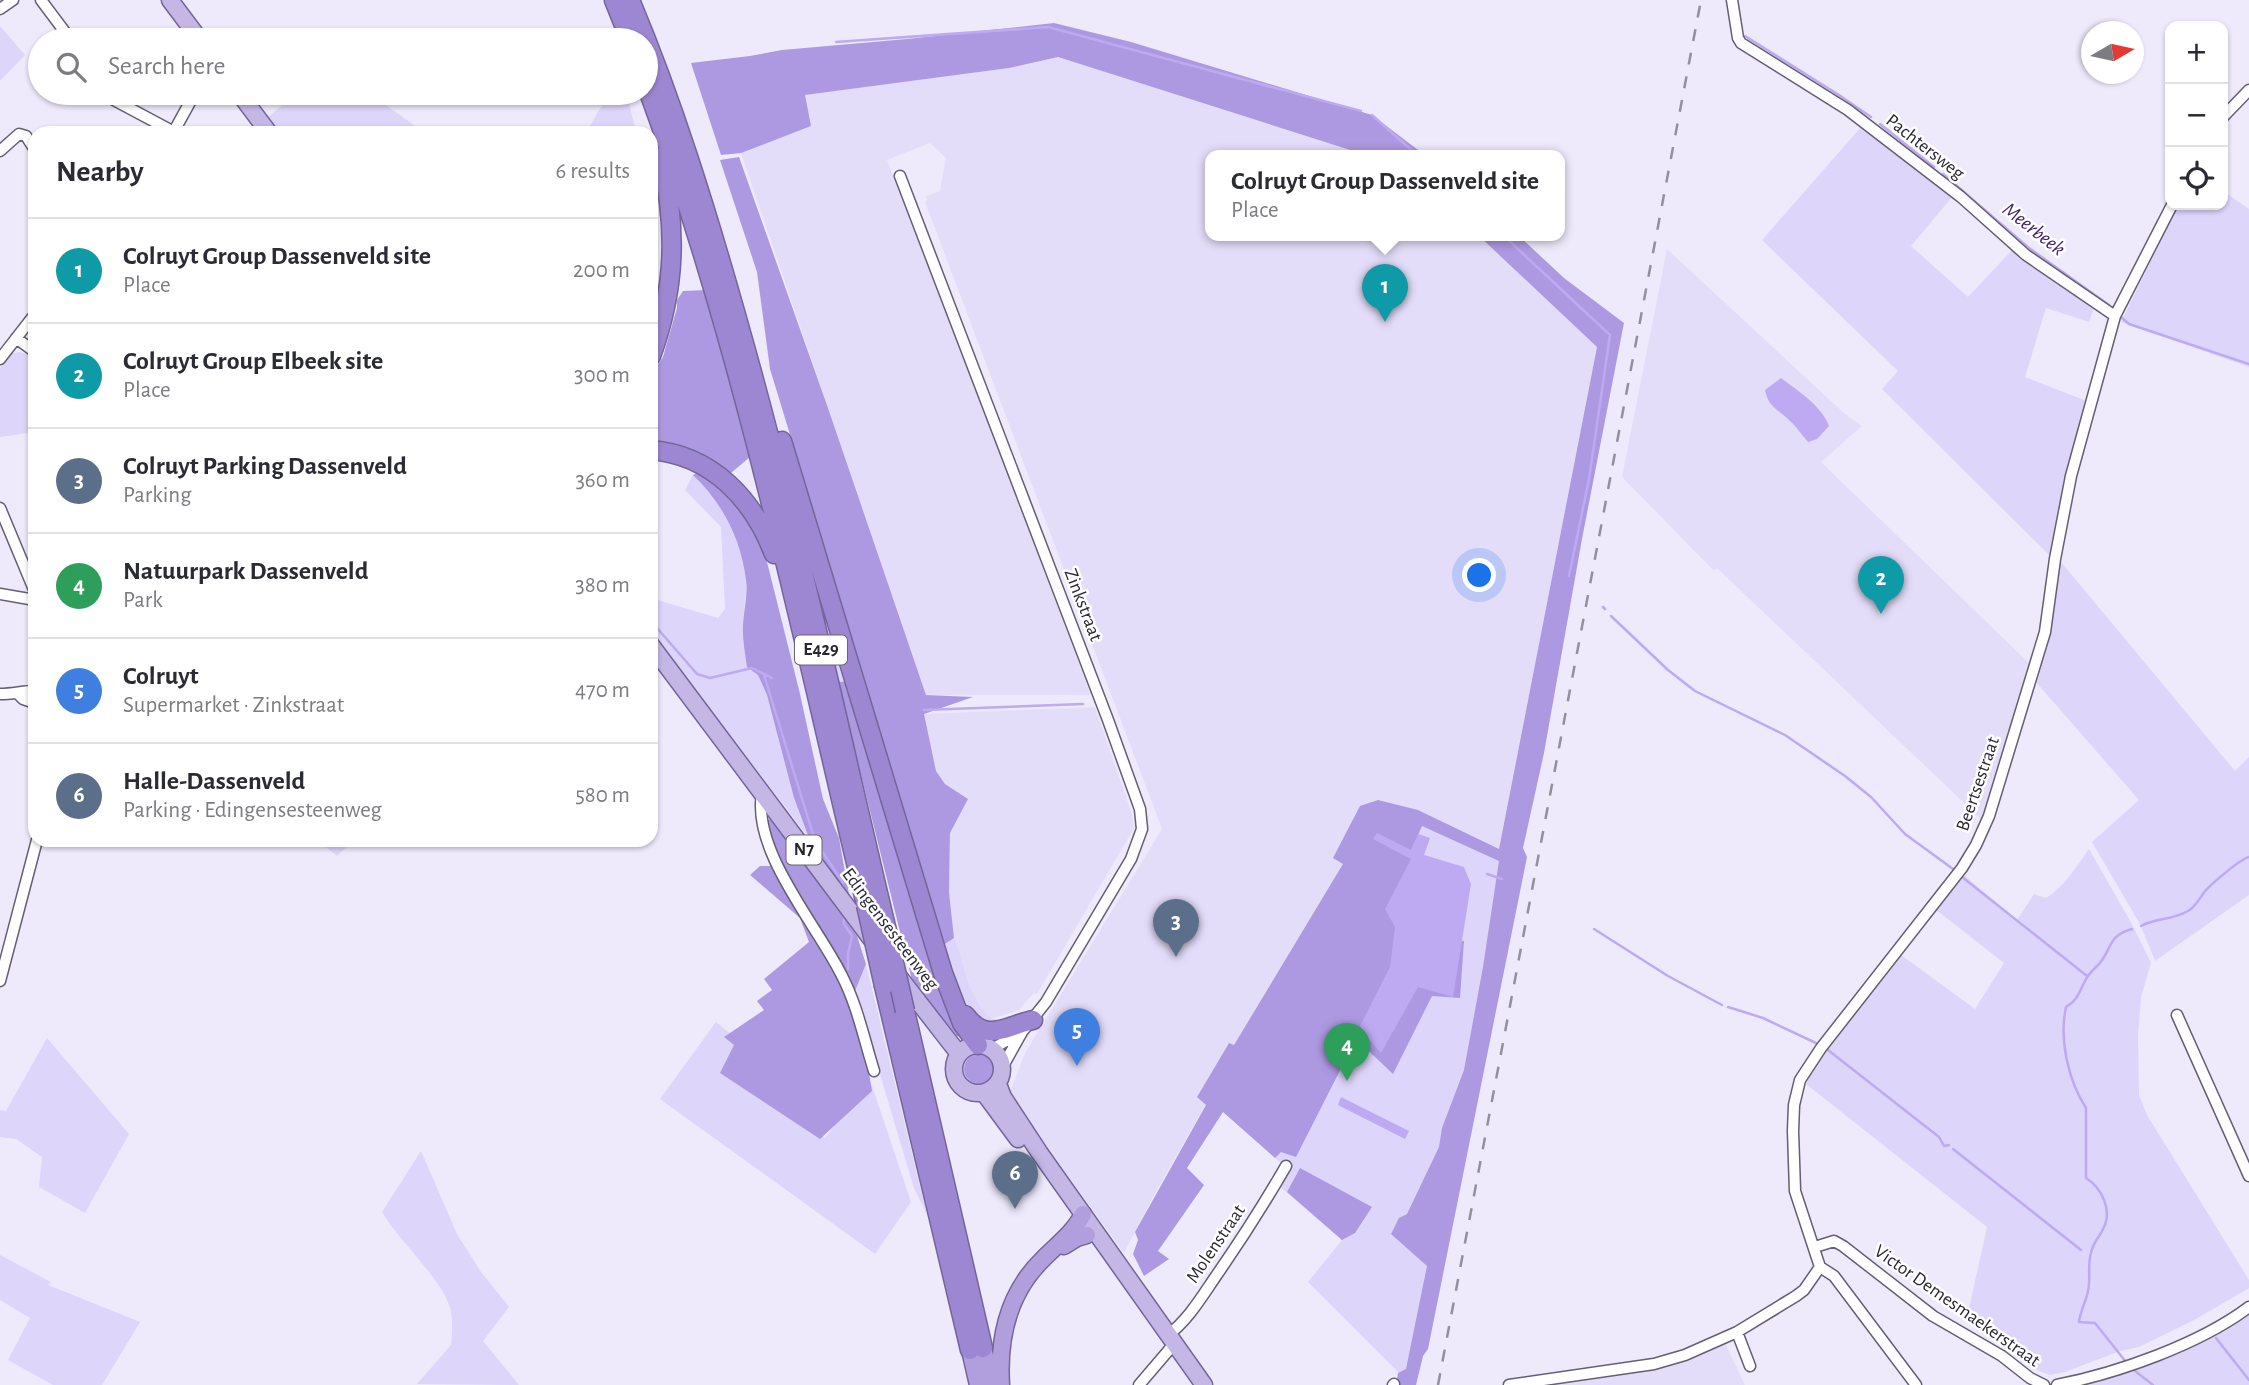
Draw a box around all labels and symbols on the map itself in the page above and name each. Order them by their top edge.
north arrow [2081,21,2144,84]
street label: Pachtersweg [1882,111,1968,184]
water label: Meerbeek [1999,198,2069,260]
pin: 1 [1362,264,1408,322]
pin: 2 [1858,556,1904,614]
your location [1462,558,1496,592]
street label: Zinkstraat [1061,566,1105,644]
road number: E429 [795,636,847,664]
street label: Beertsestraat [1953,734,2003,834]
road number: N7 [786,836,822,864]
street label: Edingensesteenweg [838,865,942,994]
pin: 3 [1153,899,1199,957]
pin: 5 [1054,1008,1100,1066]
pin: 4 [1324,1023,1370,1081]
pin: 6 [992,1151,1038,1209]
street label: Molenstraat [1183,1201,1249,1287]
street label: Victor Demesmaekerstraat [1871,1242,2043,1370]

